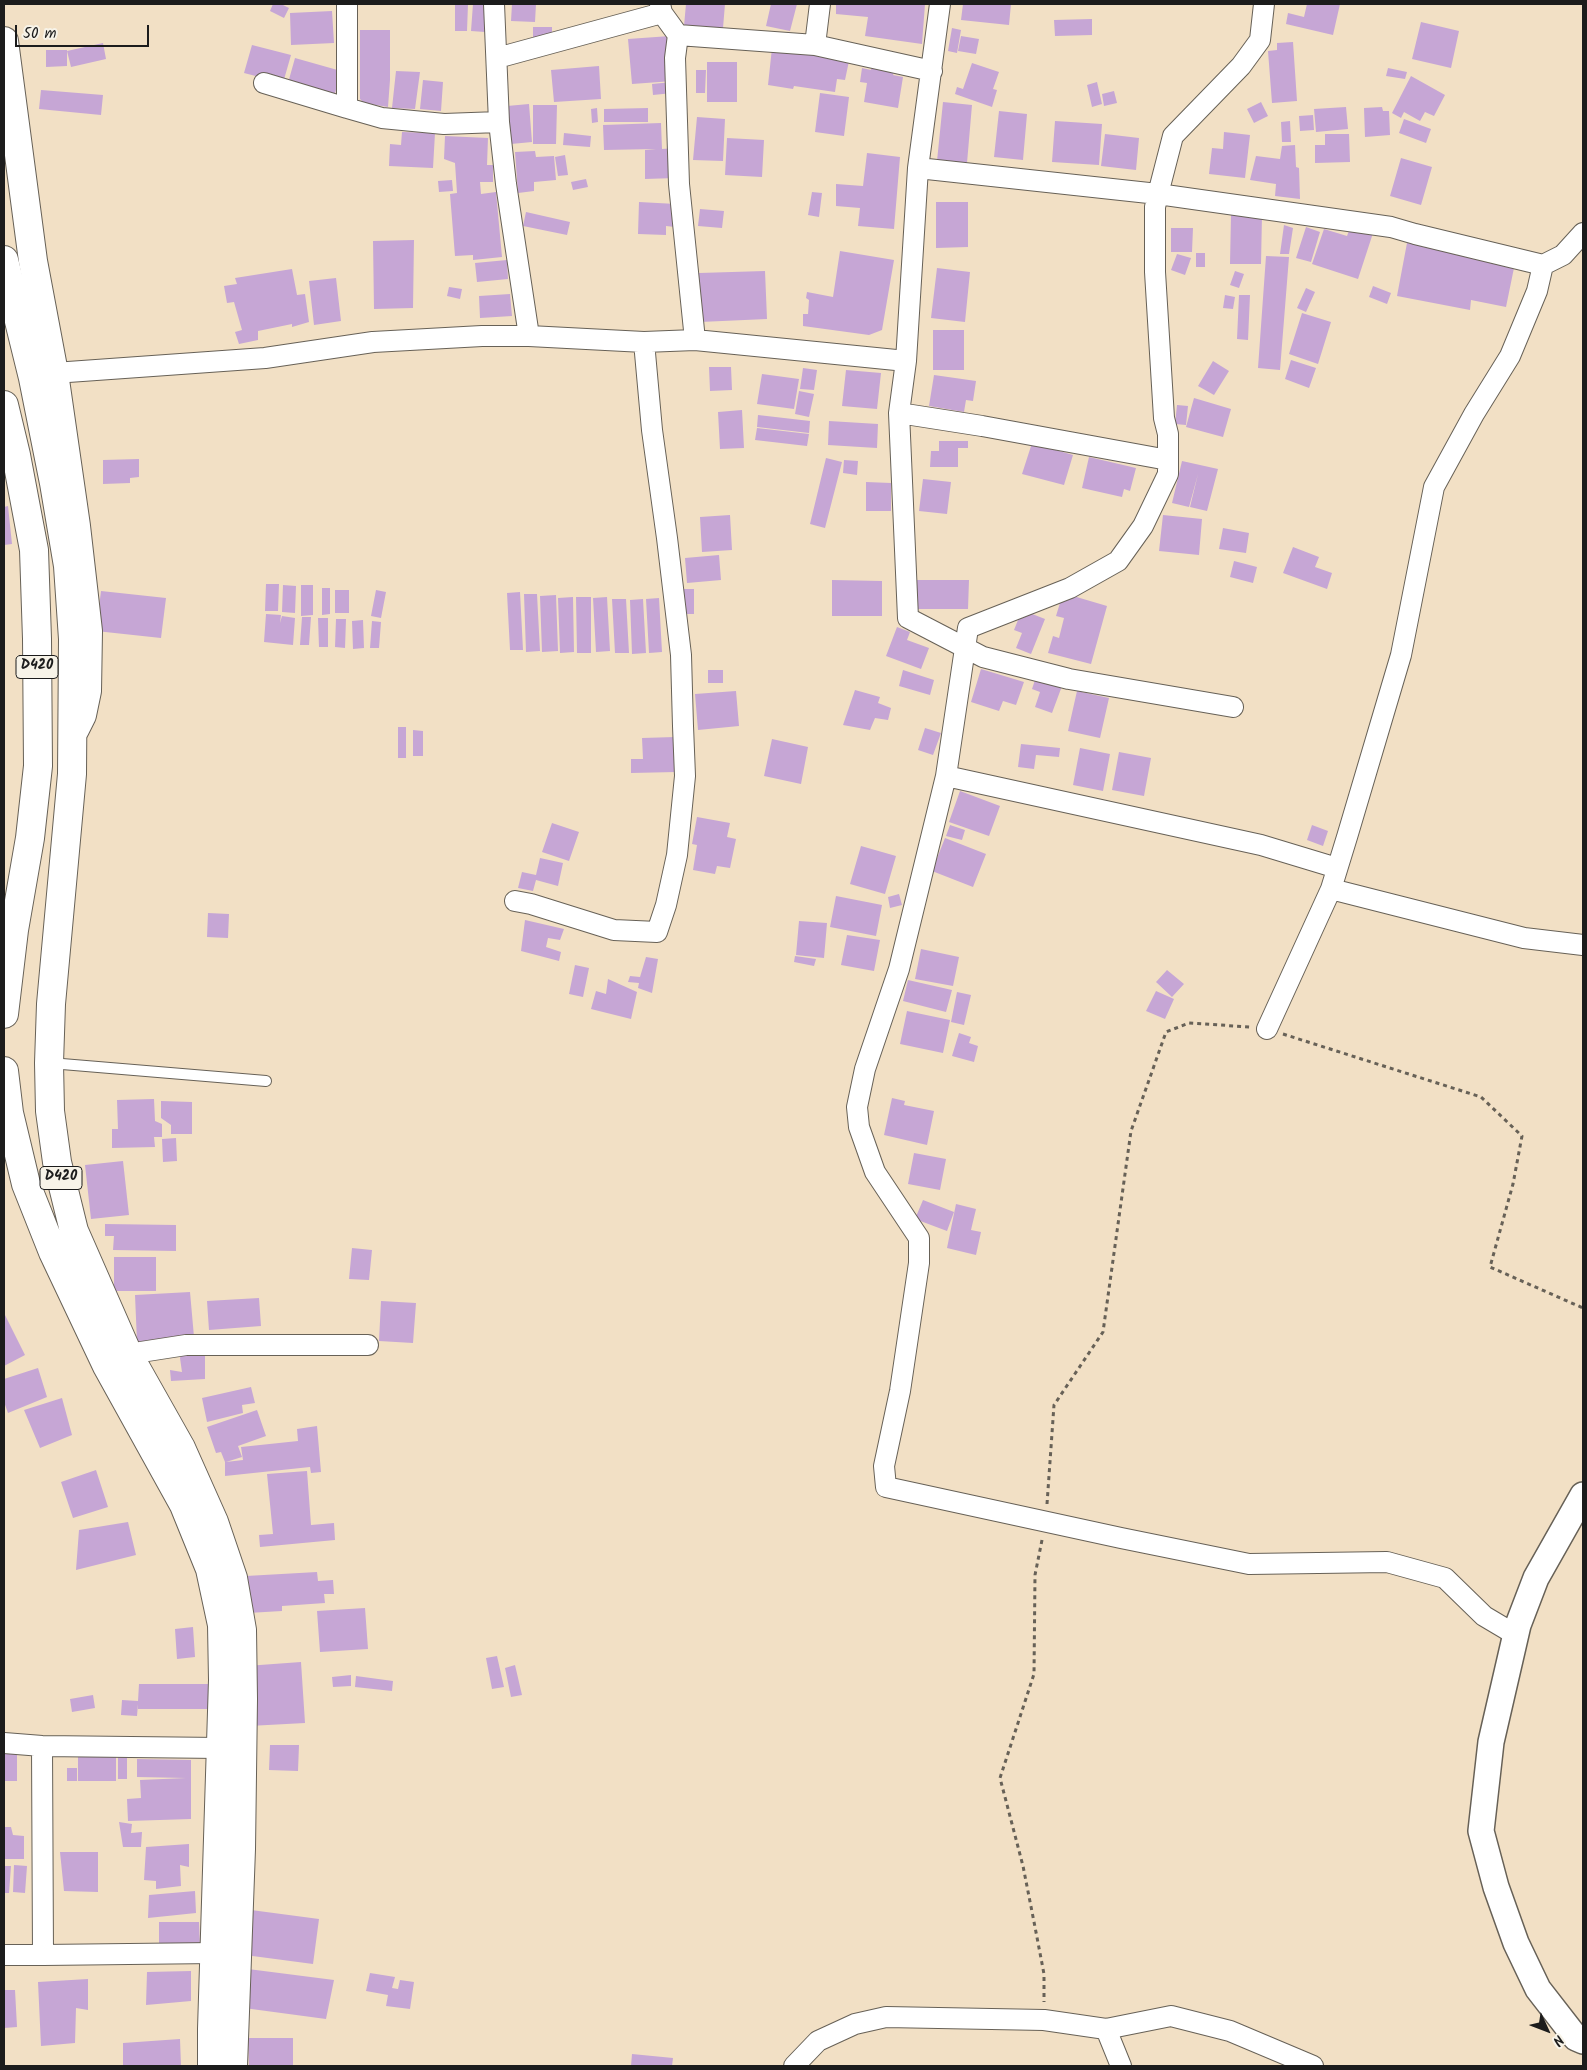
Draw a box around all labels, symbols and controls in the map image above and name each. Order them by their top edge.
scale bar [18,15,151,47]
text: 50 m [23,22,57,46]
road number: D420 [16,656,58,679]
road number: D420 [40,1166,82,1190]
north arrow [1522,2005,1572,2055]
text: N [1547,2029,1569,2051]

